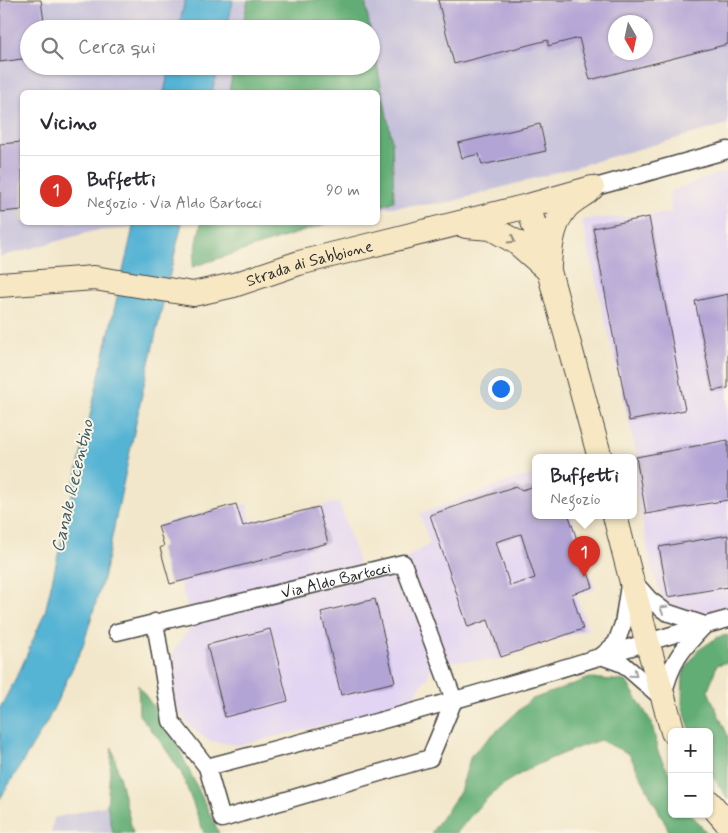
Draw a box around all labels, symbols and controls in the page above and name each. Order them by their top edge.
north arrow [608,15,653,60]
search box [20,20,380,75]
icon: search [38,34,66,62]
text: Cerca qui [78,35,156,60]
text: Vicino [40,109,97,137]
text: Buffetti [87,168,156,193]
text: 1 [52,180,60,201]
text: 90 m [326,180,360,201]
text: Negozio · Via Aldo Bartocci [87,193,262,214]
one-way arrow [506,234,515,243]
street label: Strada di Sabbione [243,236,375,292]
your location [488,376,514,402]
water label: Canale Recentino [46,416,100,555]
popup [532,454,637,519]
text: Buffetti [550,464,619,489]
text: Negozio [550,489,601,510]
pin: 1 [568,536,600,577]
street label: Via Aldo Bartocci [279,557,393,604]
one-way arrow [660,605,669,615]
one-way arrow [629,668,638,677]
map controls [668,728,713,818]
button: + [668,728,713,773]
button: − [668,773,713,818]

